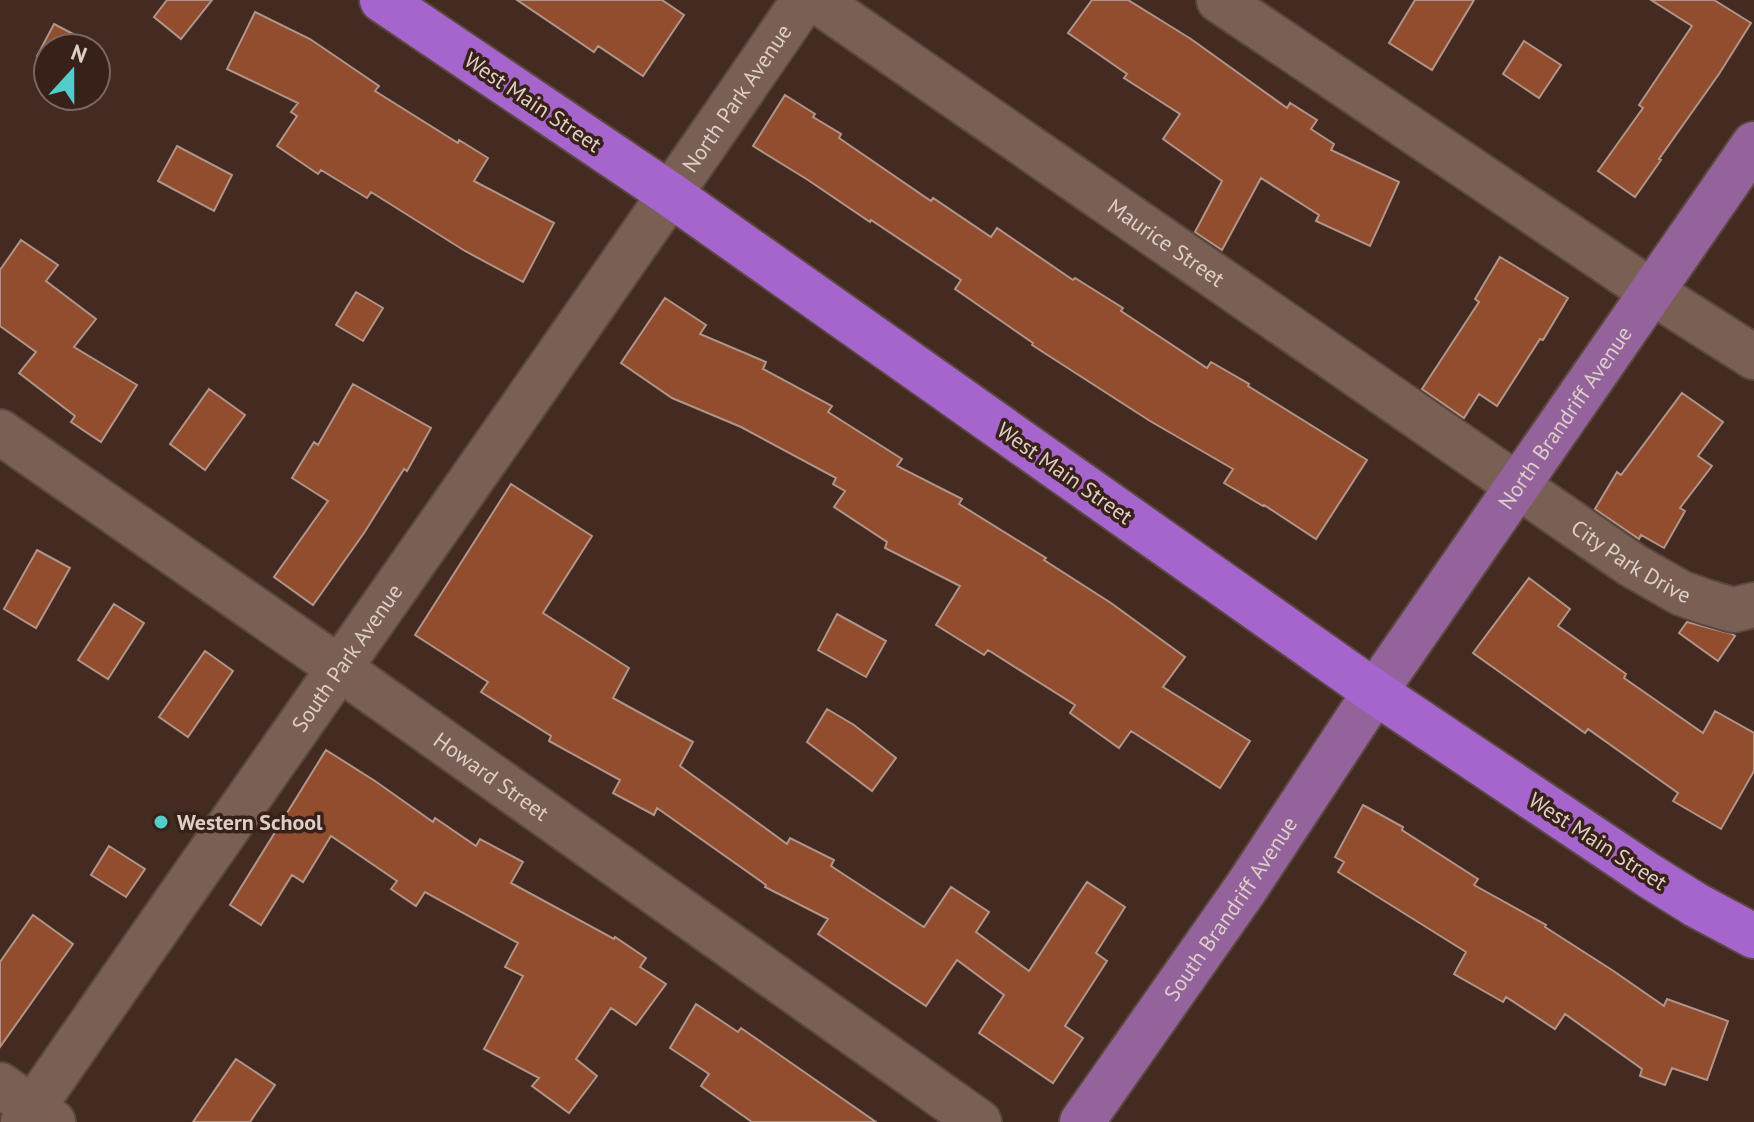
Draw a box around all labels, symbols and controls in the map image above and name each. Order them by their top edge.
street label: North Park Avenue [676,19,797,178]
north arrow [32,32,112,112]
text: N [67,38,91,69]
street label: West Main Street [459,46,607,158]
street label: Maurice Street [1102,192,1231,293]
street label: North Brandriff Avenue [1492,321,1638,515]
street label: West Main Street [992,416,1139,530]
street label: City Park Drive [1566,513,1694,609]
street label: South Park Avenue [285,578,408,737]
street label: Howard Street [428,726,555,827]
street label: West Main Street [1524,786,1673,896]
place label: Western School [177,808,323,836]
street label: South Brandriff Avenue [1157,811,1303,1006]
marker: Western School [152,813,170,831]

